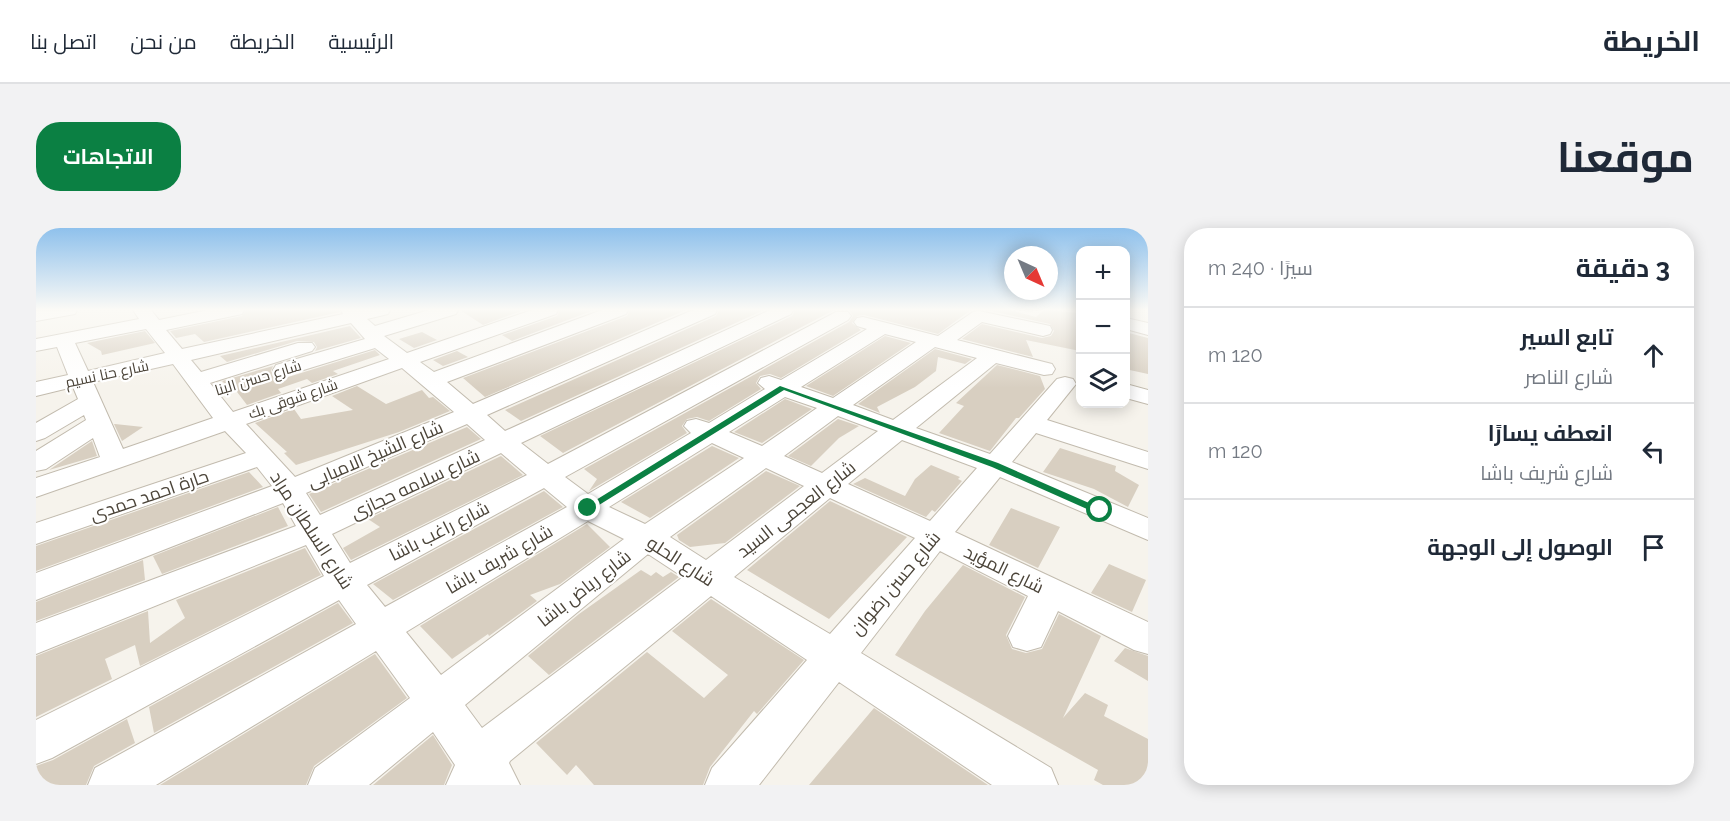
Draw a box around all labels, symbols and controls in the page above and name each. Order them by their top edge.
text: الخريطة [1603,25,1700,58]
text: اتصل بنا [30,29,97,54]
text: من نحن [130,29,197,54]
text: الخريطة [230,29,295,54]
text: الرئيسية [328,29,394,54]
button: الاتجاهات [36,122,181,191]
text: موقعنا [1557,133,1694,182]
north arrow [1004,246,1058,300]
map controls [1076,246,1130,408]
button: + [1076,246,1130,300]
text: 3 دقيقة [1576,253,1670,283]
text: سيرًا · 240 m [1208,256,1313,280]
button: − [1076,300,1130,354]
text: تابع السير [1520,324,1613,350]
icon: ahead [1637,339,1670,372]
text: 120 m [1208,343,1263,367]
button: layers [1076,354,1130,408]
street label: شارع حنا نسيم [64,356,151,394]
street label: شارع حسن البنا [213,356,304,402]
text: شارع الناصر [1525,365,1613,389]
street label: شارع شوقى بك [246,375,341,425]
street label: شارع الشيخ الامبابى [304,416,447,494]
text: انعطف يسارًا [1488,420,1613,446]
icon: left [1637,435,1670,468]
text: 120 m [1208,439,1263,463]
street label: شارع سلامه حجازى [347,445,484,525]
street label: شارع العجمى السيد [733,456,861,563]
text: شارع شريف باشا [1480,461,1613,485]
street label: حارة احمد حمدى [87,465,211,526]
street label: شارع السلطان مراد [264,467,358,594]
route end [574,494,600,520]
route start [1086,496,1112,522]
street label: شارع راغب باشا [386,497,493,567]
street label: شارع شريف باشا [442,520,557,600]
street label: شارع حسن رضوان [846,527,946,640]
street label: شارع الحلو [642,531,719,592]
icon: arrive [1637,531,1670,564]
text: الوصول إلى الوجهة [1427,534,1613,560]
street label: شارع المؤيد [960,541,1047,599]
street label: شارع رياض باشا [533,545,636,632]

